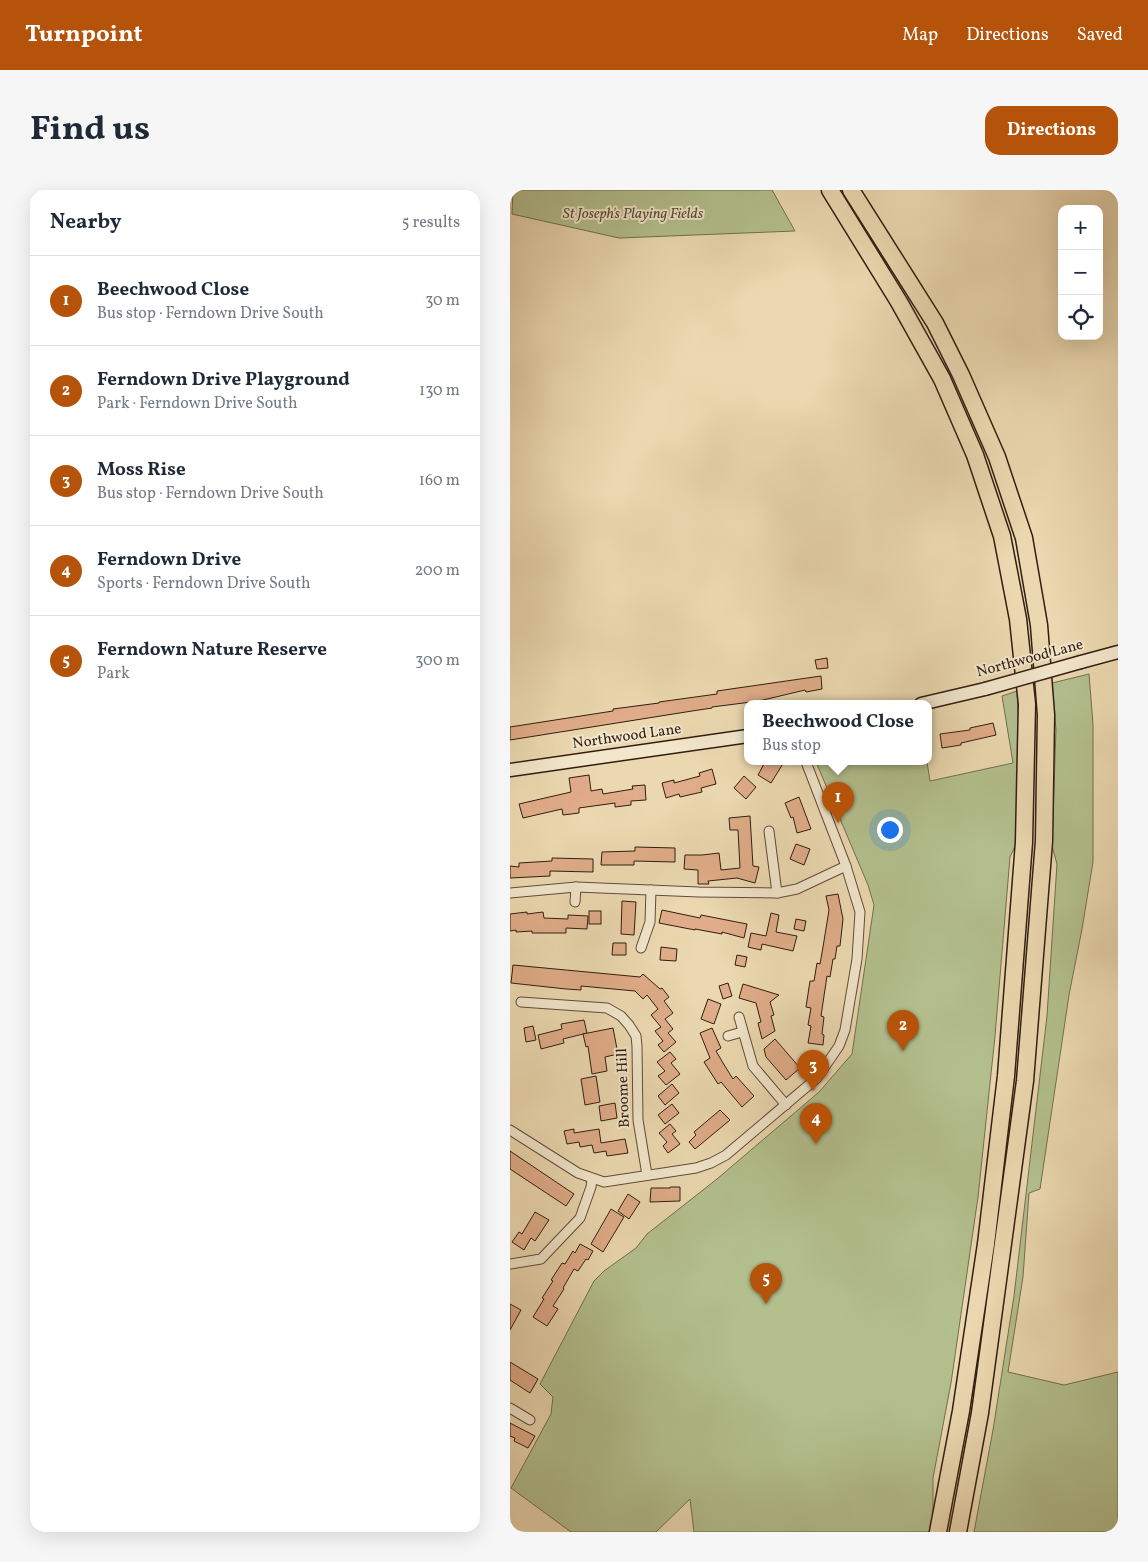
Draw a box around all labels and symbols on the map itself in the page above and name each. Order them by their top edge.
park label: St Joseph's Playing Fields [563,204,704,225]
street label: Northwood Lane [974,635,1086,683]
street label: Northwood Lane [571,719,683,755]
pin: 1 [822,782,854,823]
your location [877,817,903,843]
pin: 2 [887,1010,919,1051]
street label: Broome Hill [612,1048,636,1128]
pin: 3 [797,1050,829,1091]
pin: 4 [800,1103,832,1144]
pin: 5 [750,1263,782,1304]

